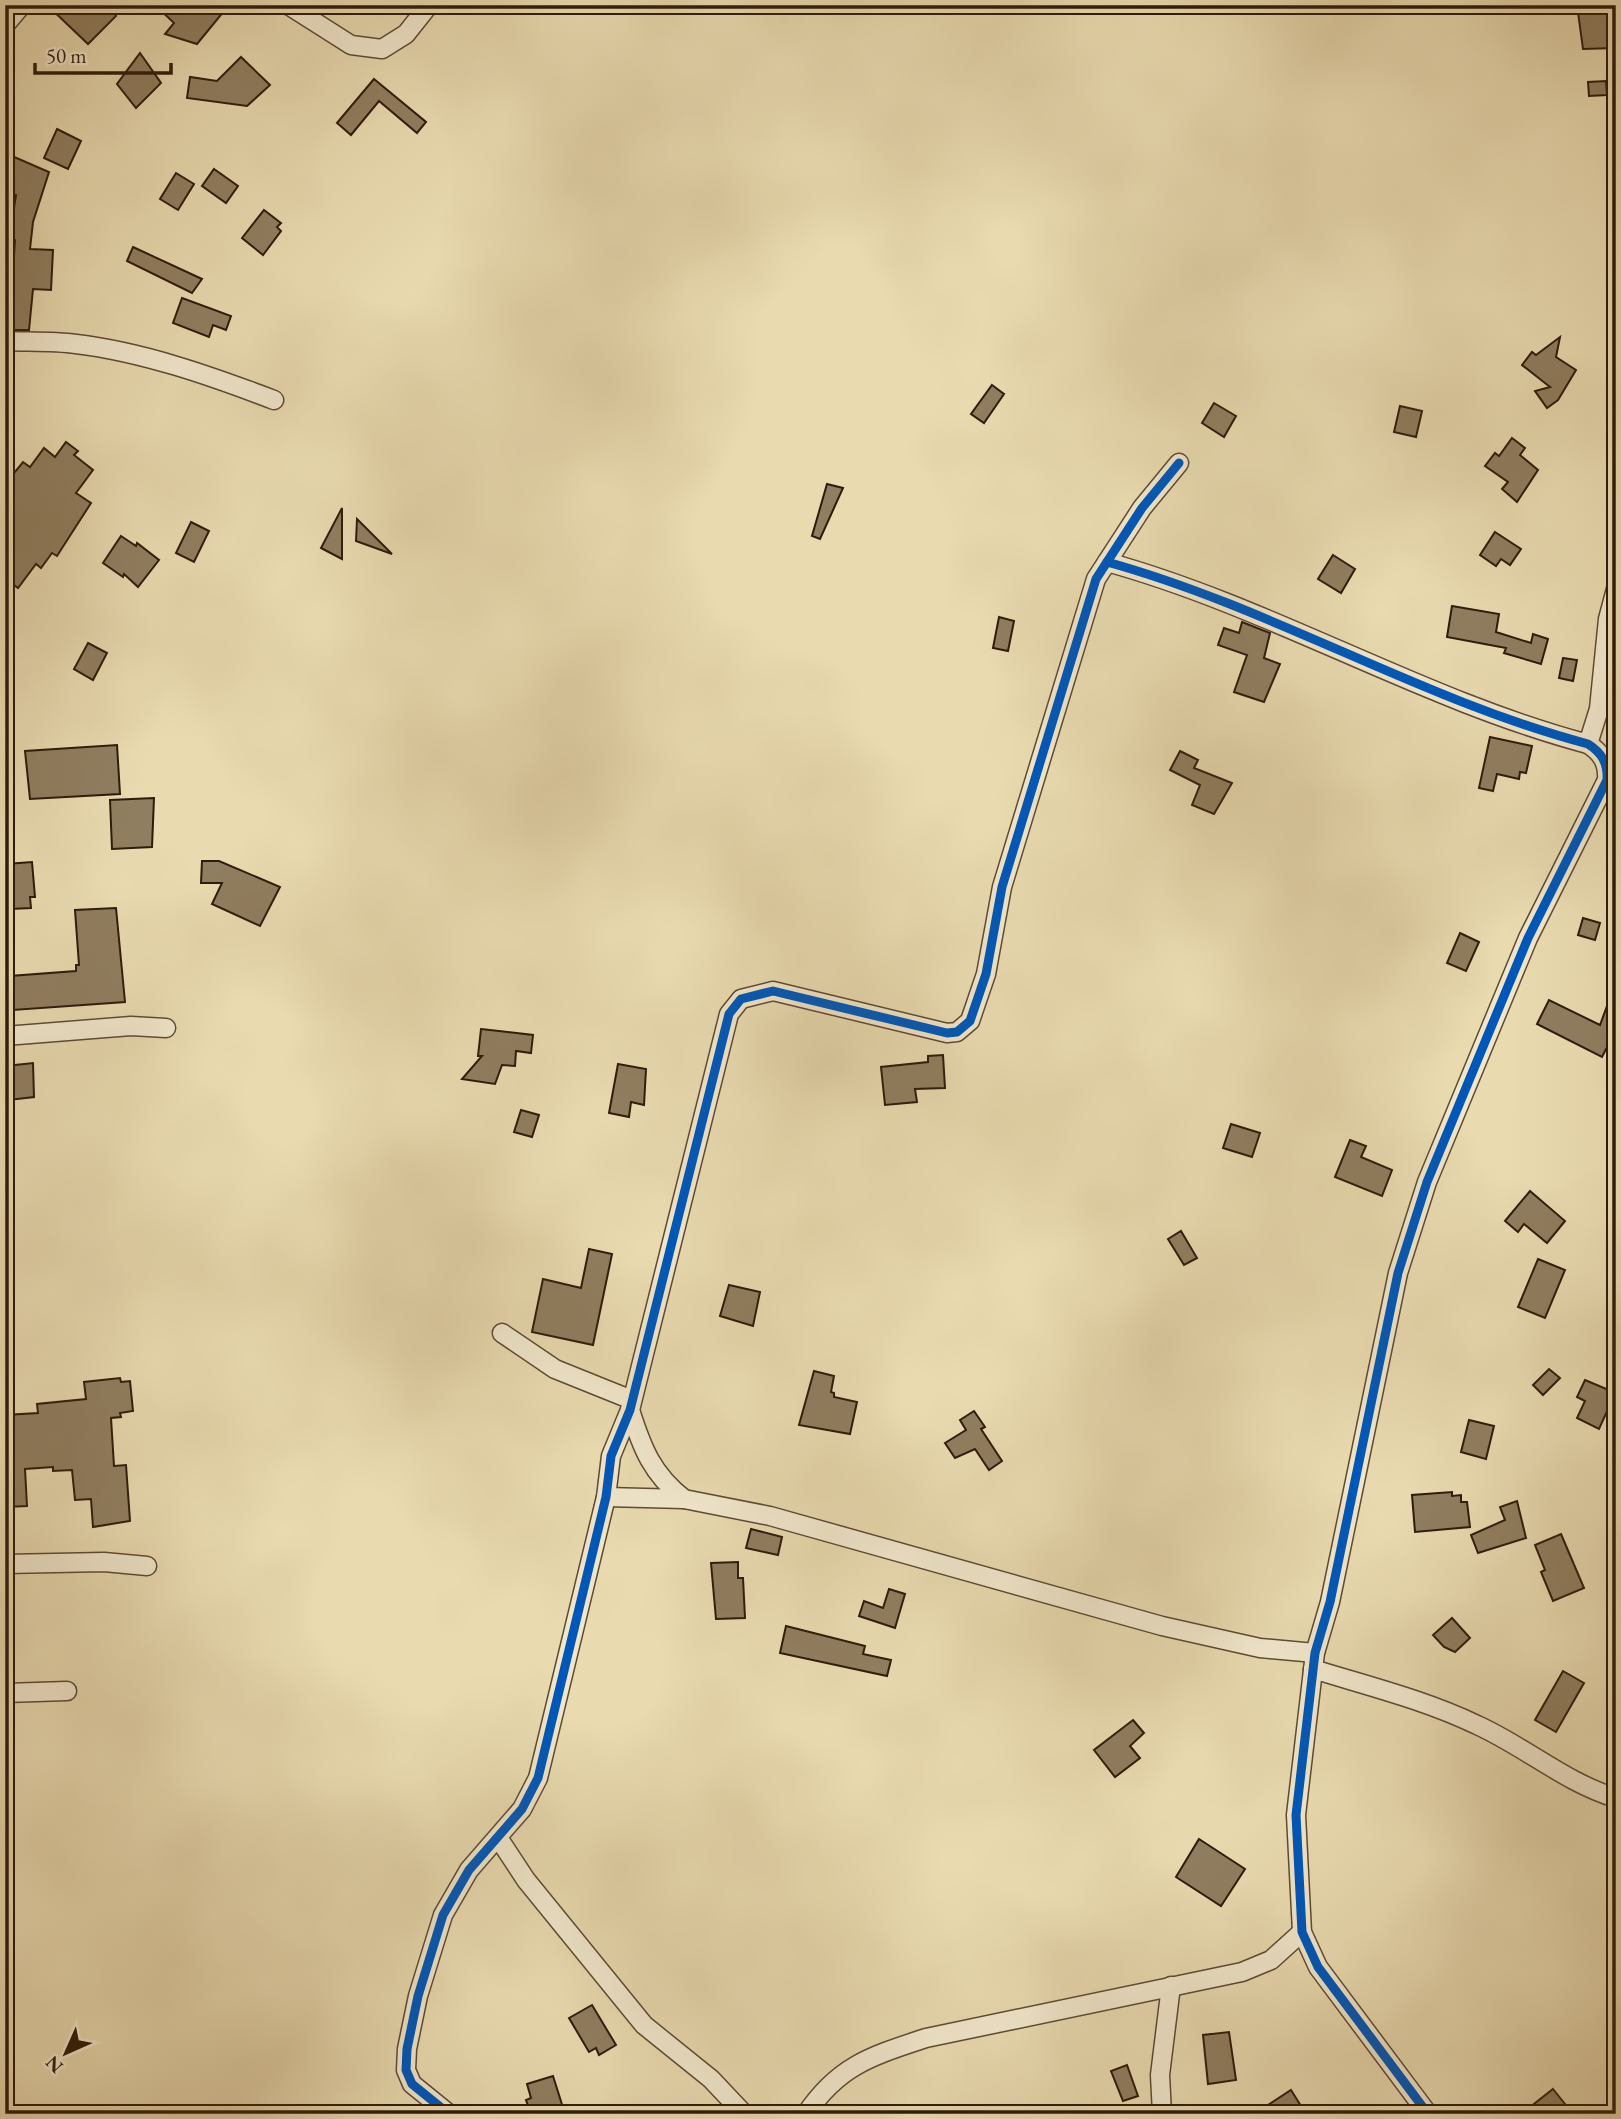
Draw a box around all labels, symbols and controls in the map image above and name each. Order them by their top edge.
scale bar [35,32,172,76]
text: 50 m [46,42,87,69]
north arrow [32,2018,102,2088]
text: N [40,2050,69,2079]

